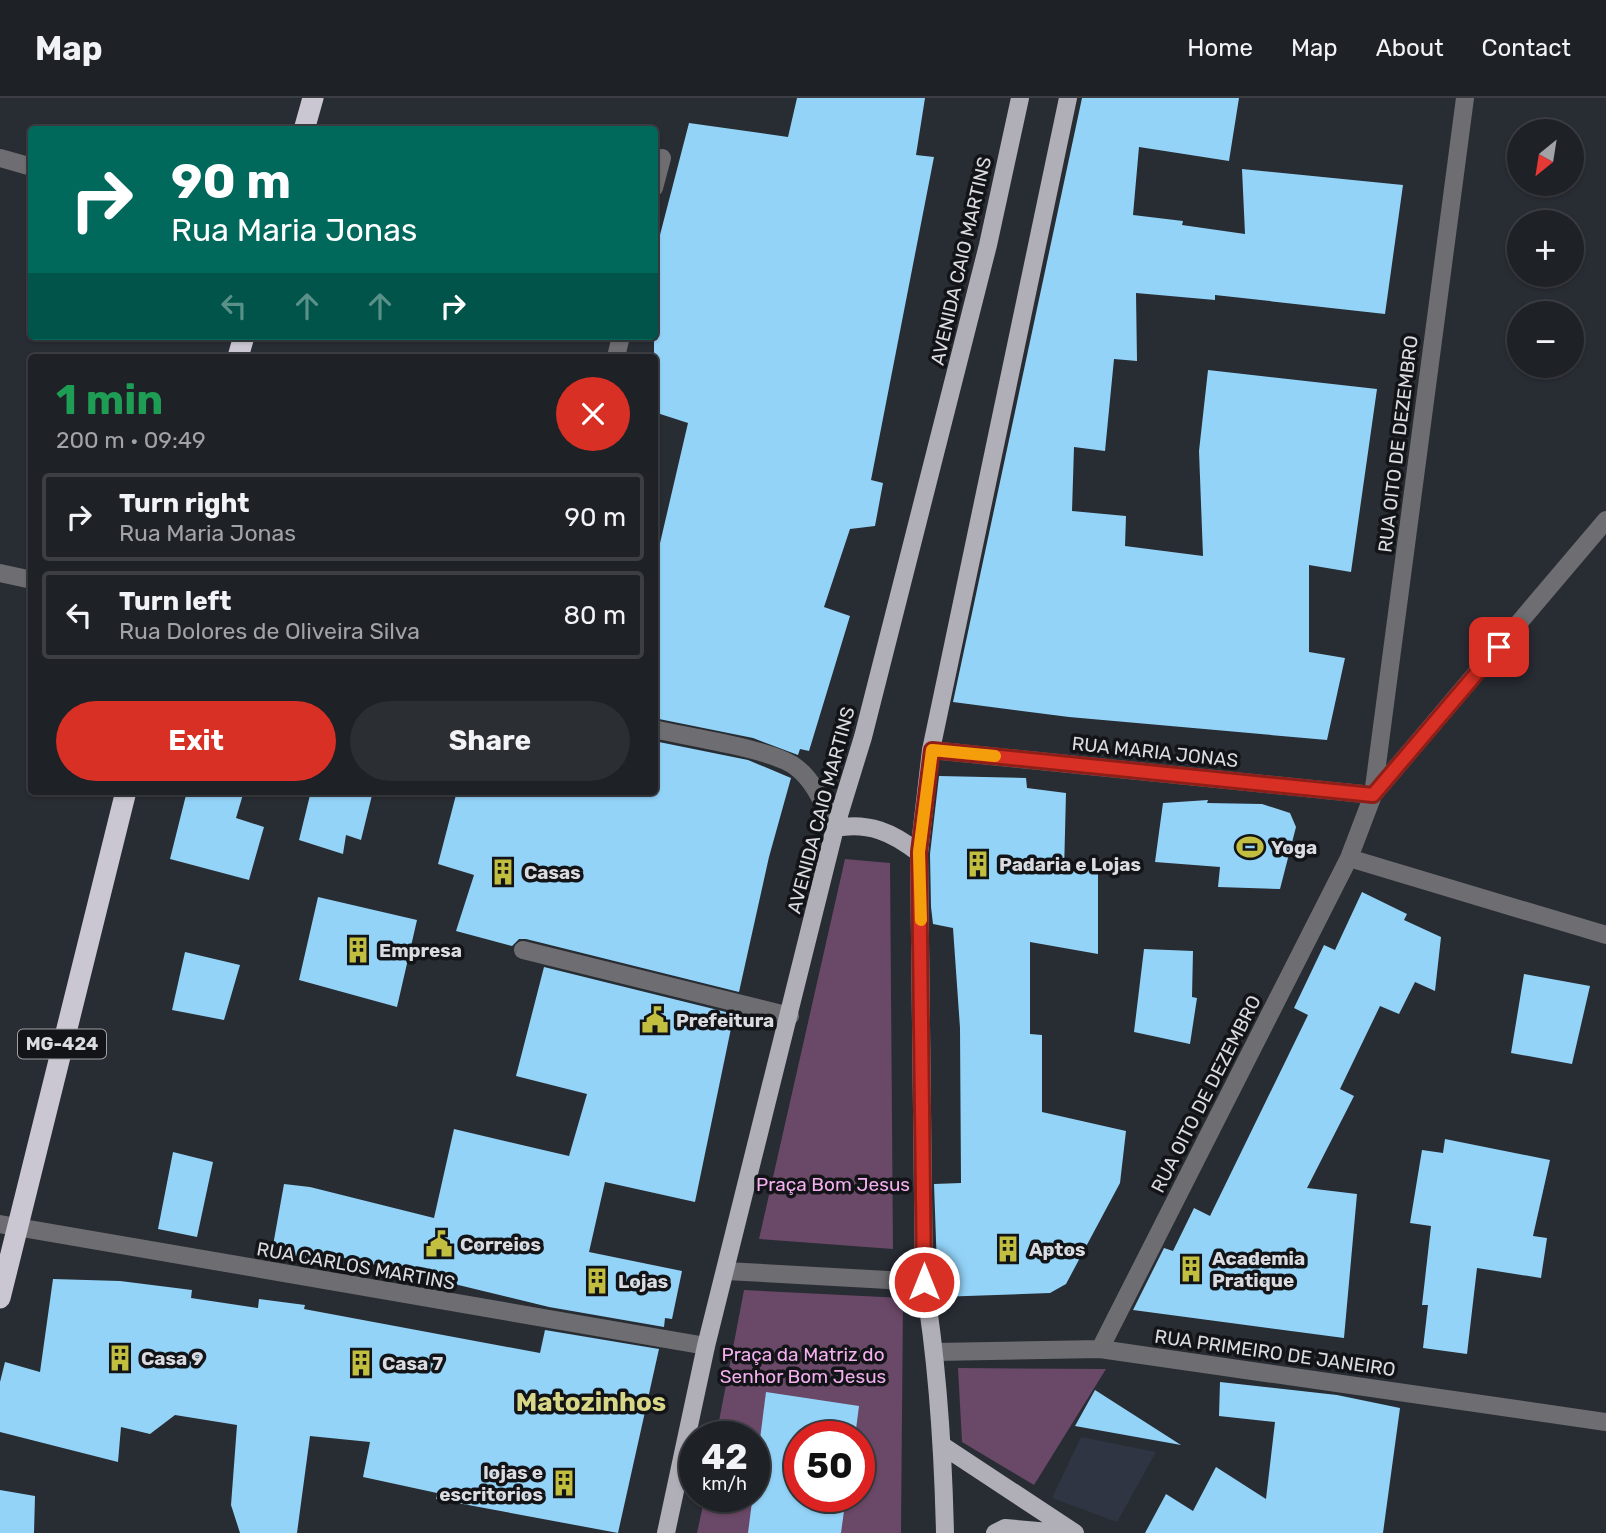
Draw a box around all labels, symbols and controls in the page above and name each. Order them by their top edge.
text: Map [35,29,103,68]
text: Home [1187,34,1253,62]
text: Map [1291,34,1338,62]
text: About [1376,34,1444,62]
text: Contact [1482,34,1571,62]
north arrow [1507,119,1584,196]
map controls [1507,119,1584,378]
text: 90 m [171,152,291,210]
icon: right [56,154,147,245]
street label: AVENIDA CAIO MARTINS [926,155,996,367]
button: + [1507,210,1584,287]
text: Rua Maria Jonas [171,211,417,249]
icon: left [215,287,253,325]
icon: ahead [288,287,326,325]
icon: ahead [361,287,399,325]
icon: right [434,287,472,325]
button: − [1507,301,1584,378]
street label: RUA OITO DE DEZEMBRO [1373,334,1423,554]
text: 1 min [56,375,163,425]
button: close [556,377,630,451]
text: 200 m · 09:49 [56,426,206,454]
text: Turn right [119,488,249,519]
icon: right [60,498,98,536]
text: 90 m [565,502,626,533]
text: Rua Maria Jonas [119,519,296,547]
text: Turn left [119,586,231,617]
icon: left [60,596,98,634]
text: 80 m [563,600,626,631]
text: Rua Dolores de Oliveira Silva [119,617,420,645]
pin [1469,617,1529,677]
icon: arrive [1480,628,1518,666]
button: Exit [56,701,336,781]
button: Share [350,701,630,781]
street label: AVENIDA CAIO MARTINS [782,704,860,916]
street label: RUA MARIA JONAS [1071,732,1239,772]
sports icon: Yoga [1235,832,1265,862]
place label: Yoga [1271,836,1317,859]
building icon: Padaria e Lojas [963,849,993,879]
place label: Padaria e Lojas [999,853,1141,876]
building icon: Casas [488,857,518,887]
place label: Casas [524,861,581,884]
building icon: Empresa [343,935,373,965]
place label: Empresa [379,939,462,962]
street label: RUA OITO DE DEZEMBRO [1146,991,1266,1197]
public building icon: Prefeitura [640,1005,670,1035]
place label: Prefeitura [676,1009,774,1032]
road number: MG-424 [18,1029,106,1058]
park label: Praça Bom Jesus [756,1173,910,1196]
public building icon: Correios [424,1229,454,1259]
place label: Correios [460,1233,541,1256]
building icon: Aptos [993,1234,1023,1264]
street label: RUA CARLOS MARTINS [255,1237,457,1295]
place label: Aptos [1029,1238,1086,1261]
position arrow [887,1245,961,1319]
place label: Academia Pratique [1212,1247,1305,1292]
building icon: Academia Pratique [1176,1254,1206,1284]
building icon: Lojas [582,1266,612,1296]
place label: Lojas [618,1270,668,1293]
street label: RUA PRIMEIRO DE JANEIRO [1153,1325,1397,1381]
building icon: Casa 9 [105,1343,135,1373]
park label: Praça da Matriz do Senhor Bom Jesus [720,1343,886,1388]
place label: Casa 9 [141,1347,204,1370]
building icon: Casa 7 [346,1348,376,1378]
place label: Casa 7 [382,1352,443,1375]
district label: Matozinhos [516,1387,666,1418]
speed limit sign: 50 [784,1421,875,1512]
text: 42 [701,1436,748,1478]
place label: lojas e escritorios [439,1461,543,1506]
building icon: lojas e escritorios [549,1468,579,1498]
text: km/h [702,1473,747,1495]

